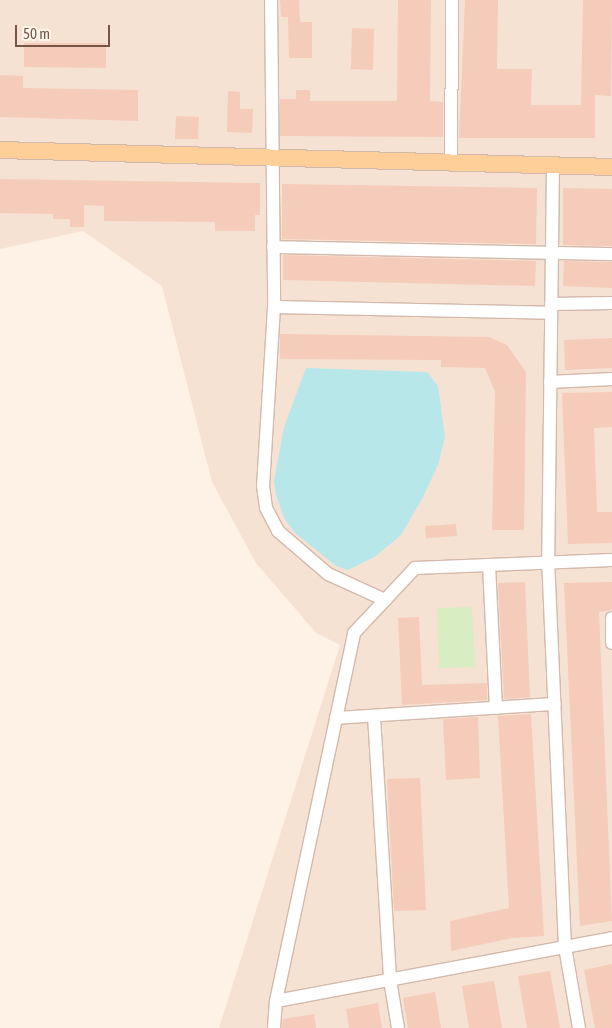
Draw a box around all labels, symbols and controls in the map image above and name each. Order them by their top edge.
scale bar [18,15,112,47]
text: 50 m [23,25,50,42]

